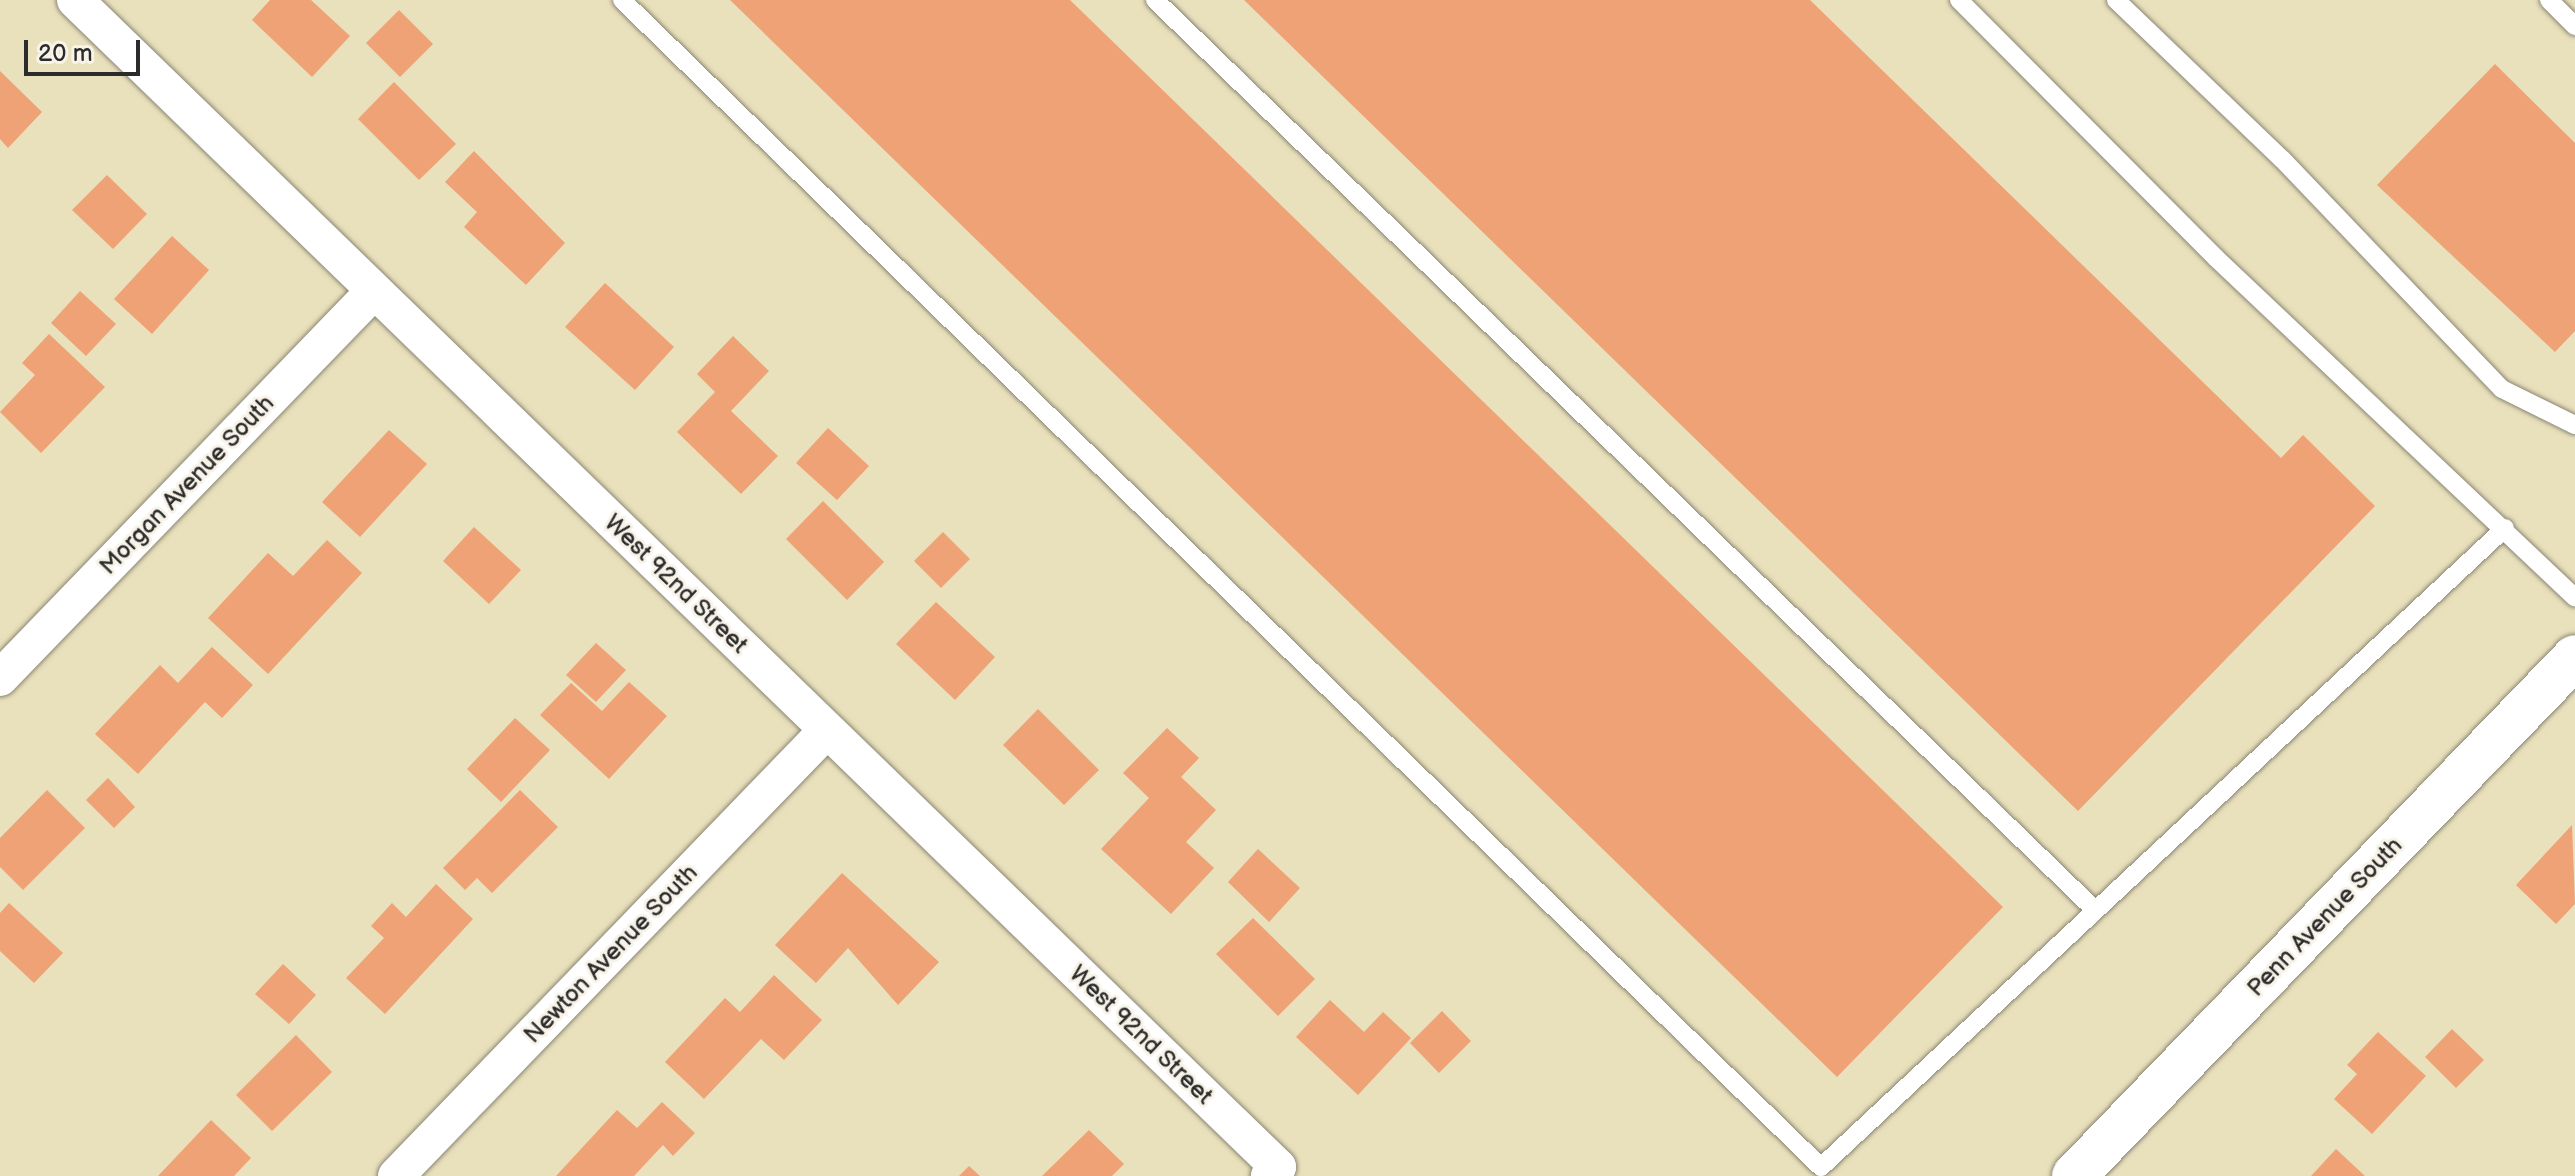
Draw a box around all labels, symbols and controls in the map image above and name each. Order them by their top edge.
scale bar [28,24,144,74]
text: 20 m [38,39,93,68]
street label: Morgan Avenue South [94,389,280,581]
street label: West 92nd Street [598,508,754,660]
street label: Penn Avenue South [2241,831,2409,1003]
street label: Newton Avenue South [518,858,704,1050]
street label: West 92nd Street [1063,959,1219,1111]

